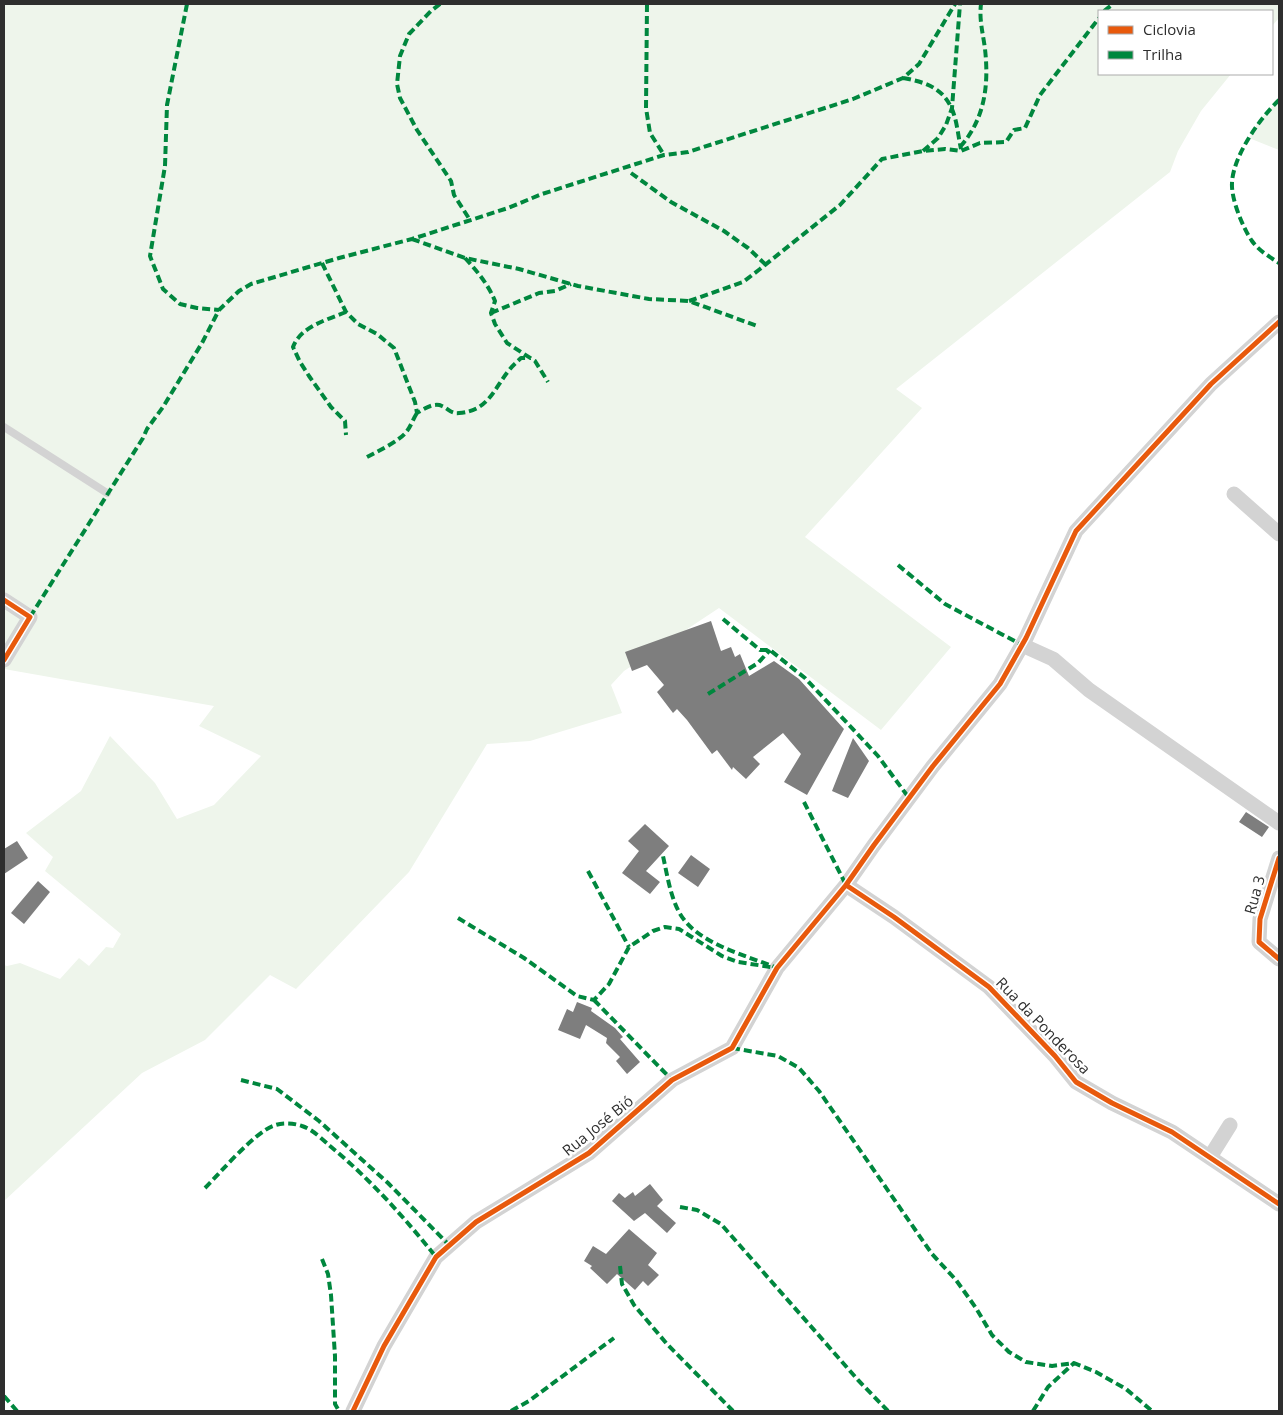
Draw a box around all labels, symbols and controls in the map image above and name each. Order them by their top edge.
legend [1098,10,1273,75]
text: Ciclovia [1143,19,1196,39]
text: Trilha [1143,44,1183,64]
street label: Rua 3 [1239,873,1269,916]
street label: Rua da Ponderosa [992,972,1095,1078]
street label: Rua José Bió [558,1090,637,1160]

